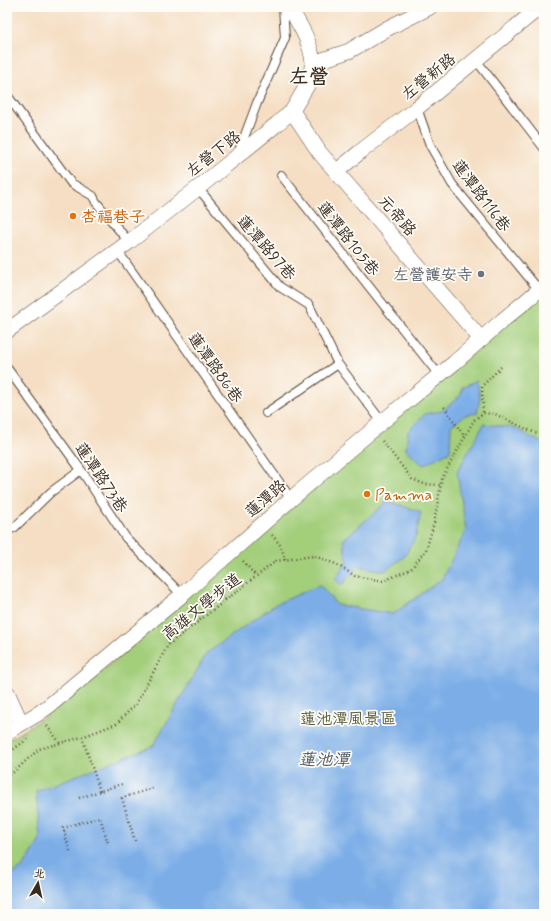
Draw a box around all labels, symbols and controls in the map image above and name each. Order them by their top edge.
street label: 左營新路 [397,49,460,105]
district label: 左營 [289,64,329,91]
street label: 左營下路 [182,126,246,182]
street label: 蓮潭路116巷 [447,155,515,236]
street label: 元帝路 [373,191,421,241]
street label: 蓮潭路105巷 [312,197,384,281]
place label: 杏福巷子 [81,207,145,228]
marker: 杏福巷子 [68,211,78,221]
street label: 蓮潭路97巷 [232,211,300,285]
place label: 左營護安寺 [393,265,473,286]
marker: 左營護安寺 [476,269,486,279]
street label: 蓮潭路86巷 [183,328,247,407]
street label: 蓮潭路73巷 [70,439,132,517]
street label: 蓮潭路 [241,475,291,523]
place label: Pamma [375,485,433,506]
marker: Pamma [362,489,372,499]
street label: 高雄文學步道 [158,569,246,646]
park label: 蓮池潭風景區 [300,709,396,730]
water label: 蓮池潭 [299,749,351,771]
north arrow [18,863,58,903]
text: 北 [33,866,46,882]

